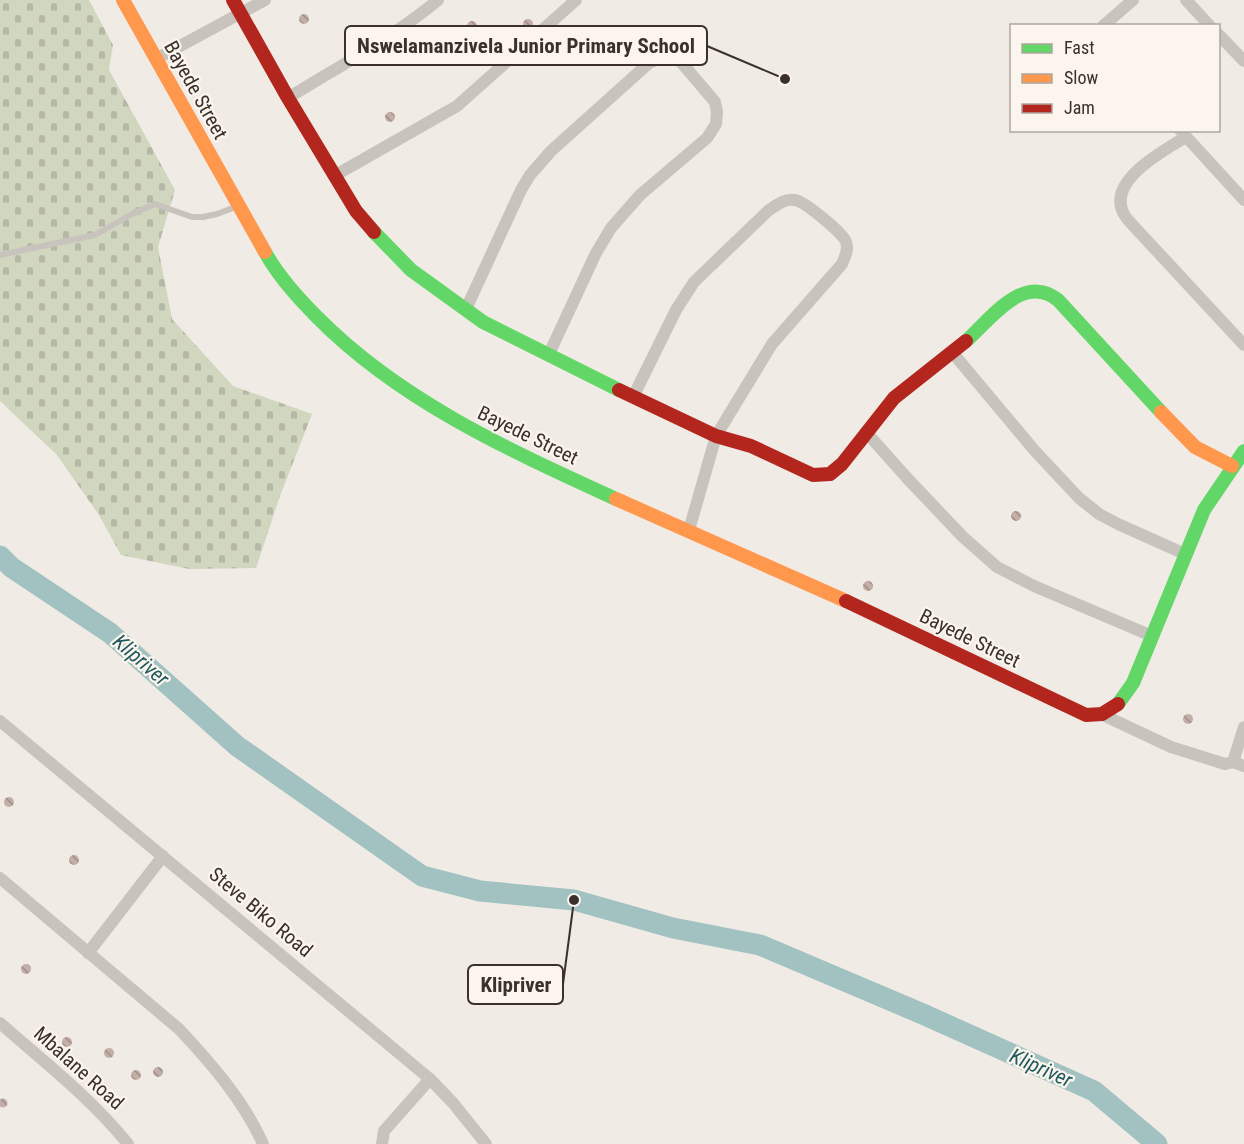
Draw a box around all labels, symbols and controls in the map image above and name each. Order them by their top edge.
legend [1010,24,1220,132]
callout: Nswelamanzivela Junior Primary School [345,26,707,65]
text: Nswelamanzivela Junior Primary School [357,34,695,58]
street label: Bayede Street [159,37,233,143]
text: Fast [1064,37,1095,58]
text: Slow [1064,67,1099,88]
text: Jam [1064,97,1095,118]
street label: Bayede Street [474,400,582,470]
street label: Bayede Street [916,603,1024,673]
water label: Klipriver [108,629,174,691]
street label: Steve Biko Road [205,862,317,962]
callout: Klipriver [468,965,563,1004]
text: Klipriver [480,973,552,997]
street label: Mbalane Road [29,1021,129,1115]
water label: Klipriver [1006,1044,1077,1093]

